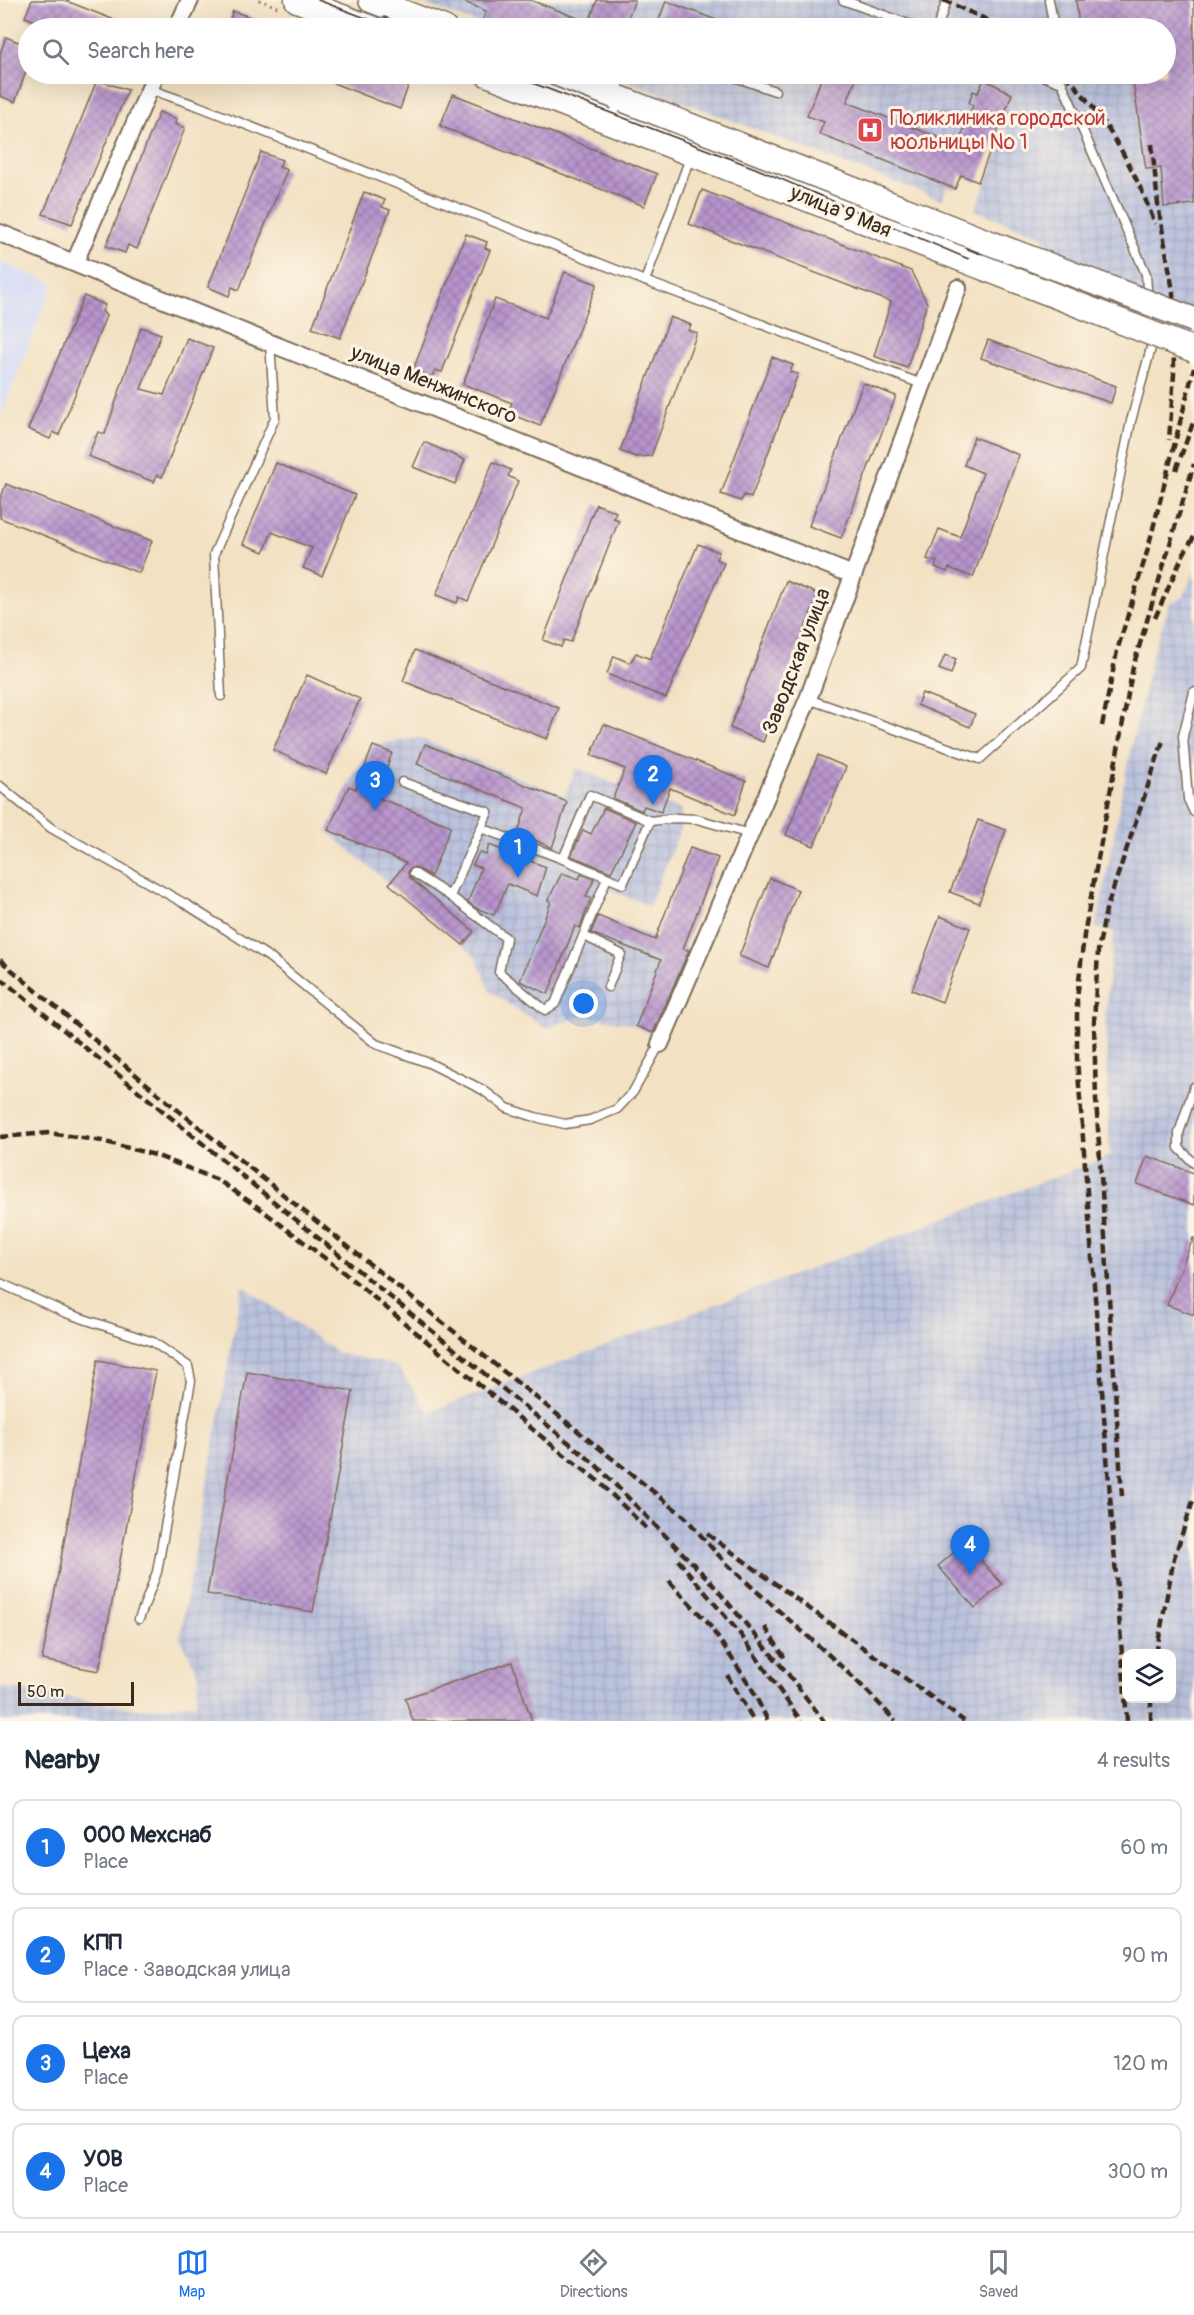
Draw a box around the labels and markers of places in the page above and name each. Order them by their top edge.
place label: Поликлиника городской юольницы № 1 [890,105,1106,156]
hospital icon: Поликлиника городской юольницы № 1 [855,115,885,145]
pin: 2 [634,756,672,805]
pin: 3 [356,762,394,811]
pin: 1 [498,828,538,878]
pin: 4 [950,1526,990,1575]

